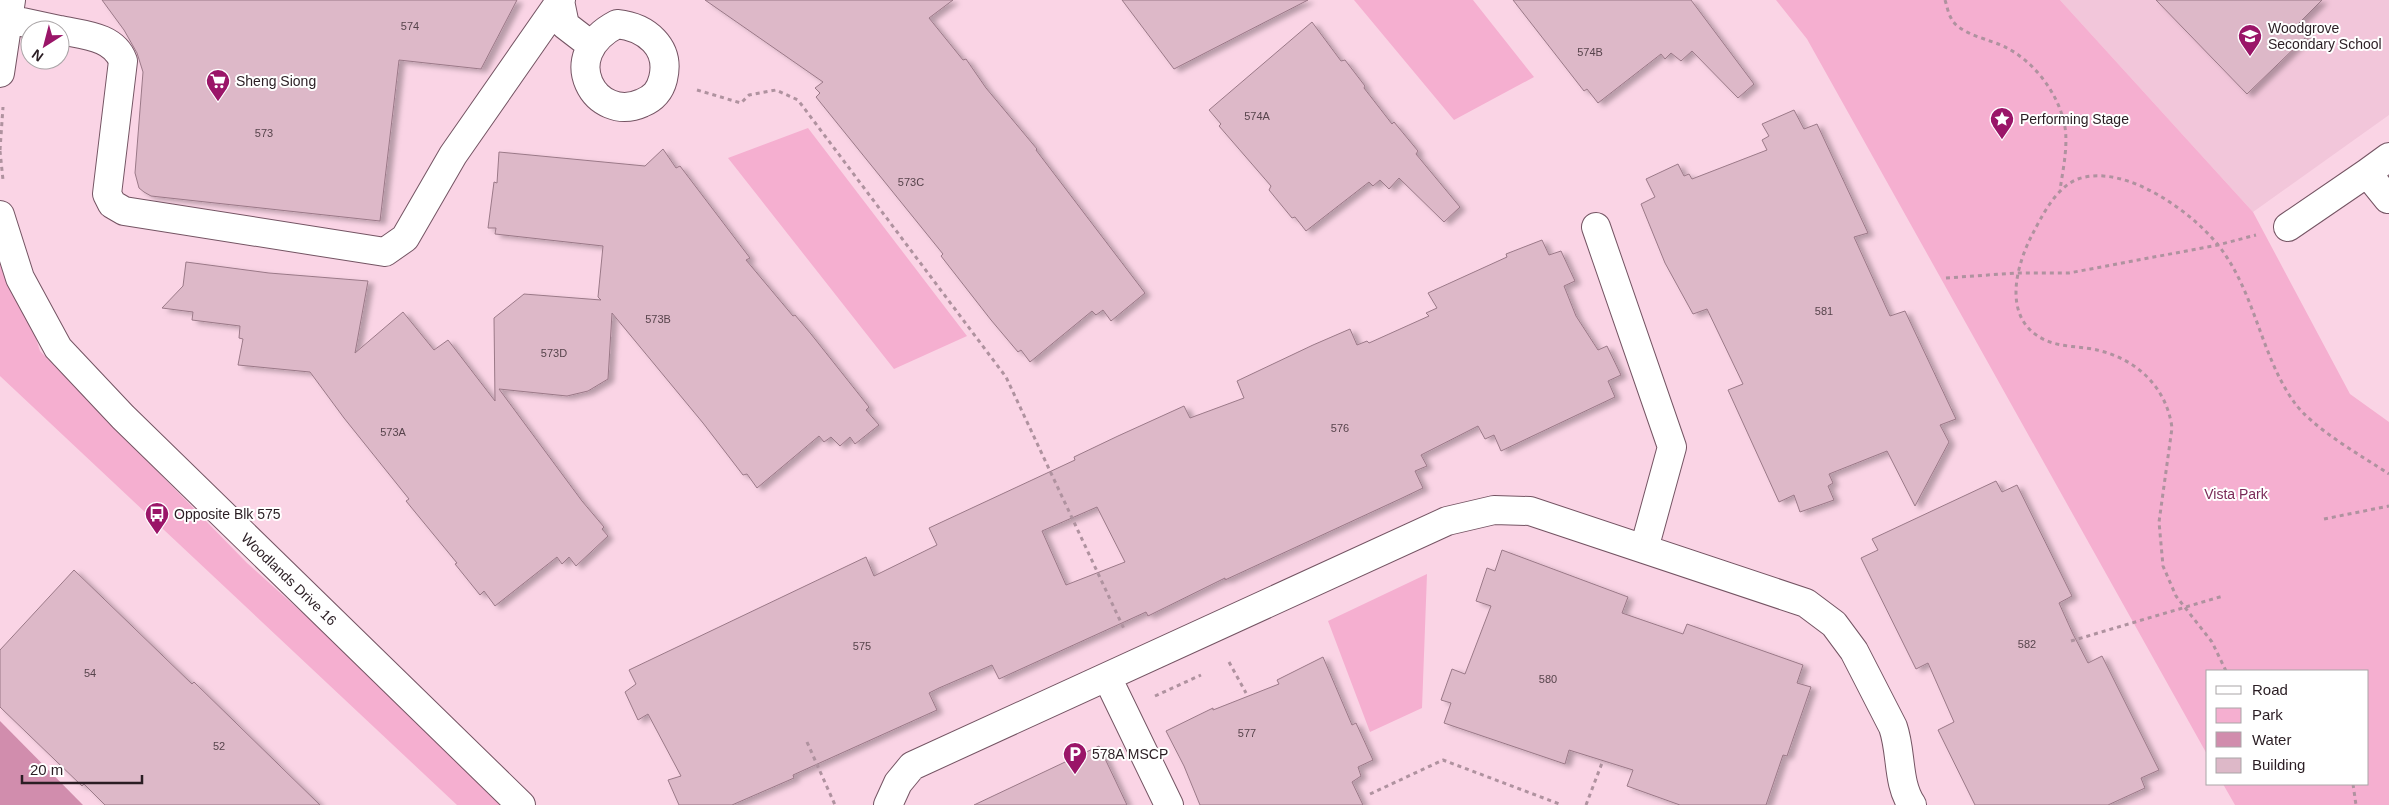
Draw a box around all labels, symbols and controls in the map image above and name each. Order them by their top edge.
north arrow [20,20,70,70]
house number: 574 [401,20,419,32]
place label: Woodgrove Secondary School [2268,20,2382,52]
school or university icon: Woodgrove Secondary School [2237,23,2263,57]
text: N [29,46,46,65]
house number: 574B [1577,46,1603,58]
supermarket icon: Sheng Siong [205,68,231,102]
place label: Sheng Siong [236,73,316,89]
place icon: Performing Stage [1989,106,2015,140]
house number: 574A [1244,110,1271,122]
place label: Performing Stage [2020,111,2129,127]
house number: 573 [255,127,273,139]
house number: 573C [898,176,924,188]
house number: 581 [1815,305,1833,317]
house number: 573B [645,313,671,325]
house number: 573D [541,347,567,359]
house number: 576 [1331,422,1349,434]
house number: 573A [380,426,407,438]
park label: Vista Park [2204,486,2269,502]
bus stop icon: Opposite Blk 575 [144,501,170,535]
place label: Opposite Blk 575 [174,506,281,522]
street label: Woodlands Drive 16 [238,530,340,629]
house number: 582 [2018,638,2036,650]
house number: 575 [853,640,871,652]
house number: 54 [84,667,96,679]
legend [2206,670,2369,785]
house number: 580 [1539,673,1557,685]
text: Road [2252,681,2288,698]
text: Park [2252,706,2283,723]
house number: 577 [1238,727,1256,739]
text: Water [2252,731,2291,748]
house number: 52 [213,740,225,752]
parking icon: 578A MSCP [1062,741,1088,775]
place label: 578A MSCP [1092,746,1168,762]
scale bar [22,752,142,784]
text: Building [2252,756,2305,773]
text: 20 m [30,761,63,778]

